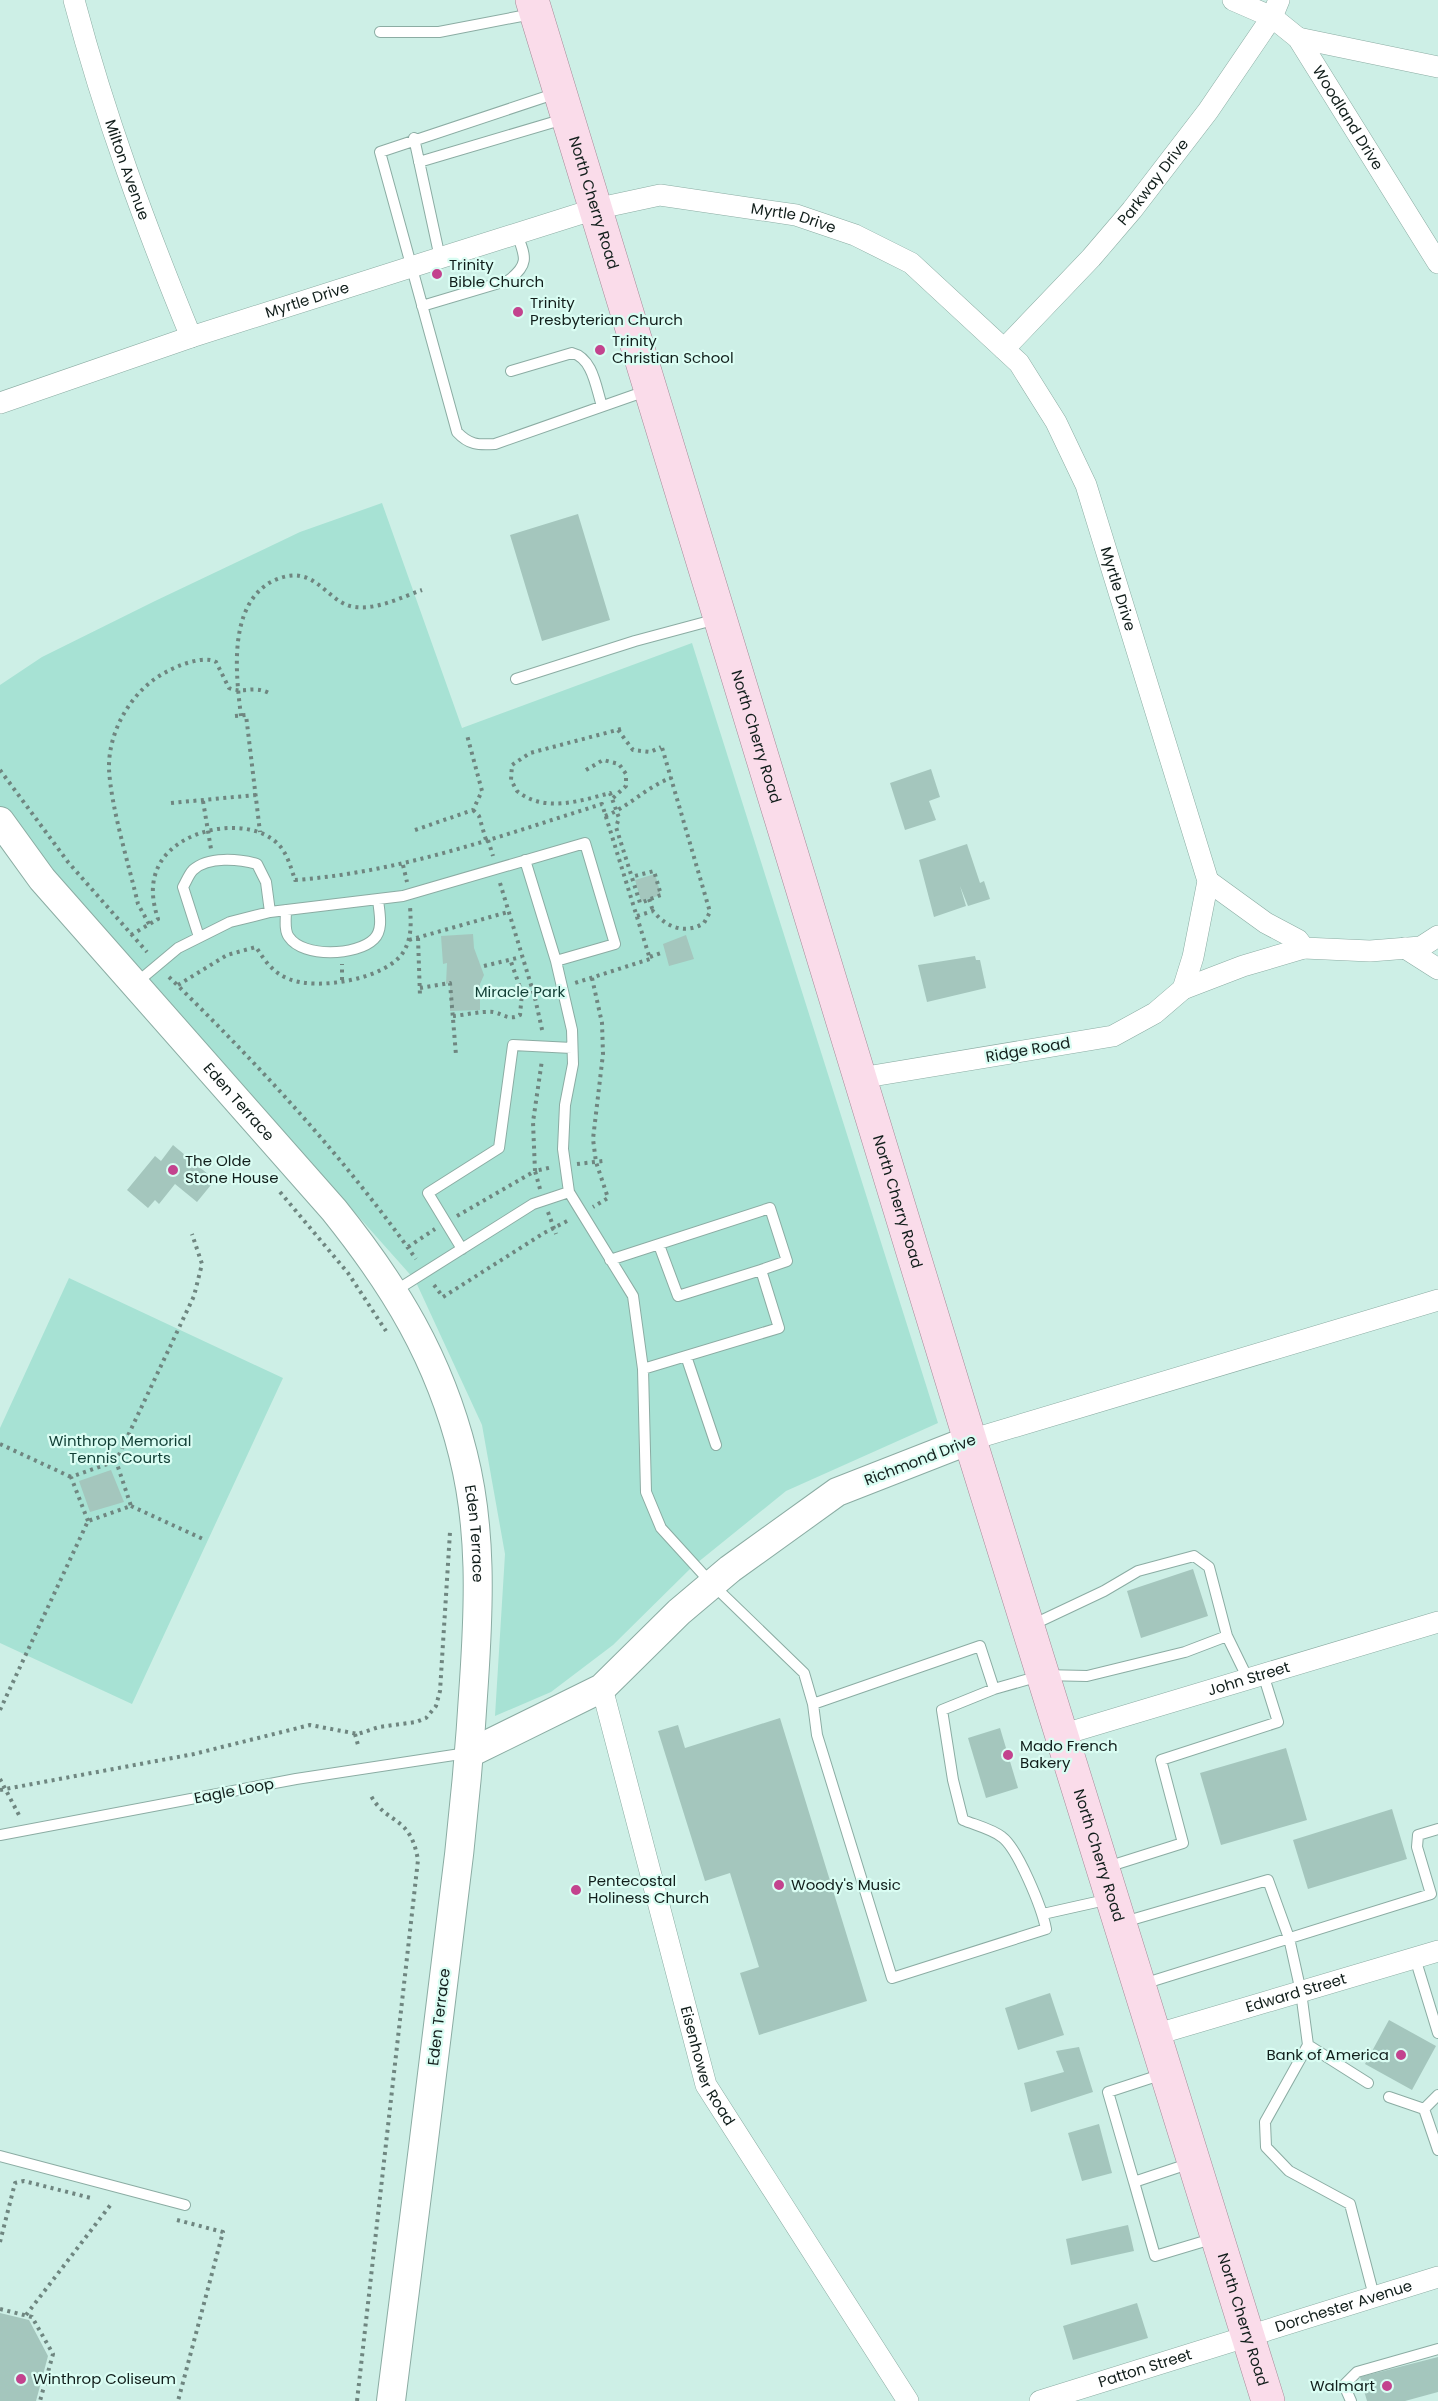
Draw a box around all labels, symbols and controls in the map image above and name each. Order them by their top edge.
street label: Woodland Drive [1308,61,1389,174]
street label: Milton Avenue [100,117,155,223]
street label: North Cherry Road [564,134,624,272]
street label: Parkway Drive [1112,134,1193,230]
street label: Myrtle Drive [750,198,839,238]
place label: Trinity Bible Church [449,254,544,292]
marker: Trinity Bible Church [430,267,444,281]
street label: Myrtle Drive [262,276,352,323]
place label: Trinity Presbyterian Church [530,292,683,330]
marker: Trinity Presbyterian Church [511,305,525,319]
place label: Trinity Christian School [612,330,734,368]
marker: Trinity Christian School [593,343,607,357]
street label: Myrtle Drive [1096,544,1141,633]
street label: North Cherry Road [726,667,787,806]
park label: Miracle Park [475,981,566,1002]
street label: Ridge Road [984,1032,1072,1067]
street label: Eden Terrace [199,1058,279,1145]
street label: North Cherry Road [868,1132,928,1271]
place label: The Olde Stone House [185,1150,278,1188]
marker: The Olde Stone House [166,1163,180,1177]
street label: Richmond Drive [861,1429,979,1490]
park label: Winthrop Memorial Tennis Courts [49,1430,191,1468]
street label: Eden Terrace [460,1483,489,1583]
street label: John Street [1205,1656,1292,1700]
place label: Mado French Bakery [1020,1735,1118,1773]
marker: Mado French Bakery [1001,1748,1015,1762]
street label: Eagle Loop [192,1772,276,1809]
street label: North Cherry Road [1069,1786,1130,1924]
place label: Pentecostal Holiness Church [588,1870,709,1908]
place label: Woody's Music [791,1874,901,1895]
marker: Woody's Music [772,1878,786,1892]
marker: Pentecostal Holiness Church [569,1883,583,1897]
street label: Eden Terrace [422,1967,455,2067]
street label: Edward Street [1243,1968,1349,2017]
street label: Eisenhower Road [676,2004,740,2130]
place label: Bank of America [1266,2044,1389,2065]
marker: Bank of America [1394,2048,1408,2062]
street label: North Cherry Road [1213,2250,1274,2388]
street label: Dorchester Avenue [1272,2275,1415,2337]
street label: Patton Street [1095,2343,1194,2392]
place label: Winthrop Coliseum [33,2368,176,2389]
marker: Winthrop Coliseum [14,2372,28,2386]
place label: Walmart [1310,2375,1375,2396]
marker: Walmart [1380,2379,1394,2393]

